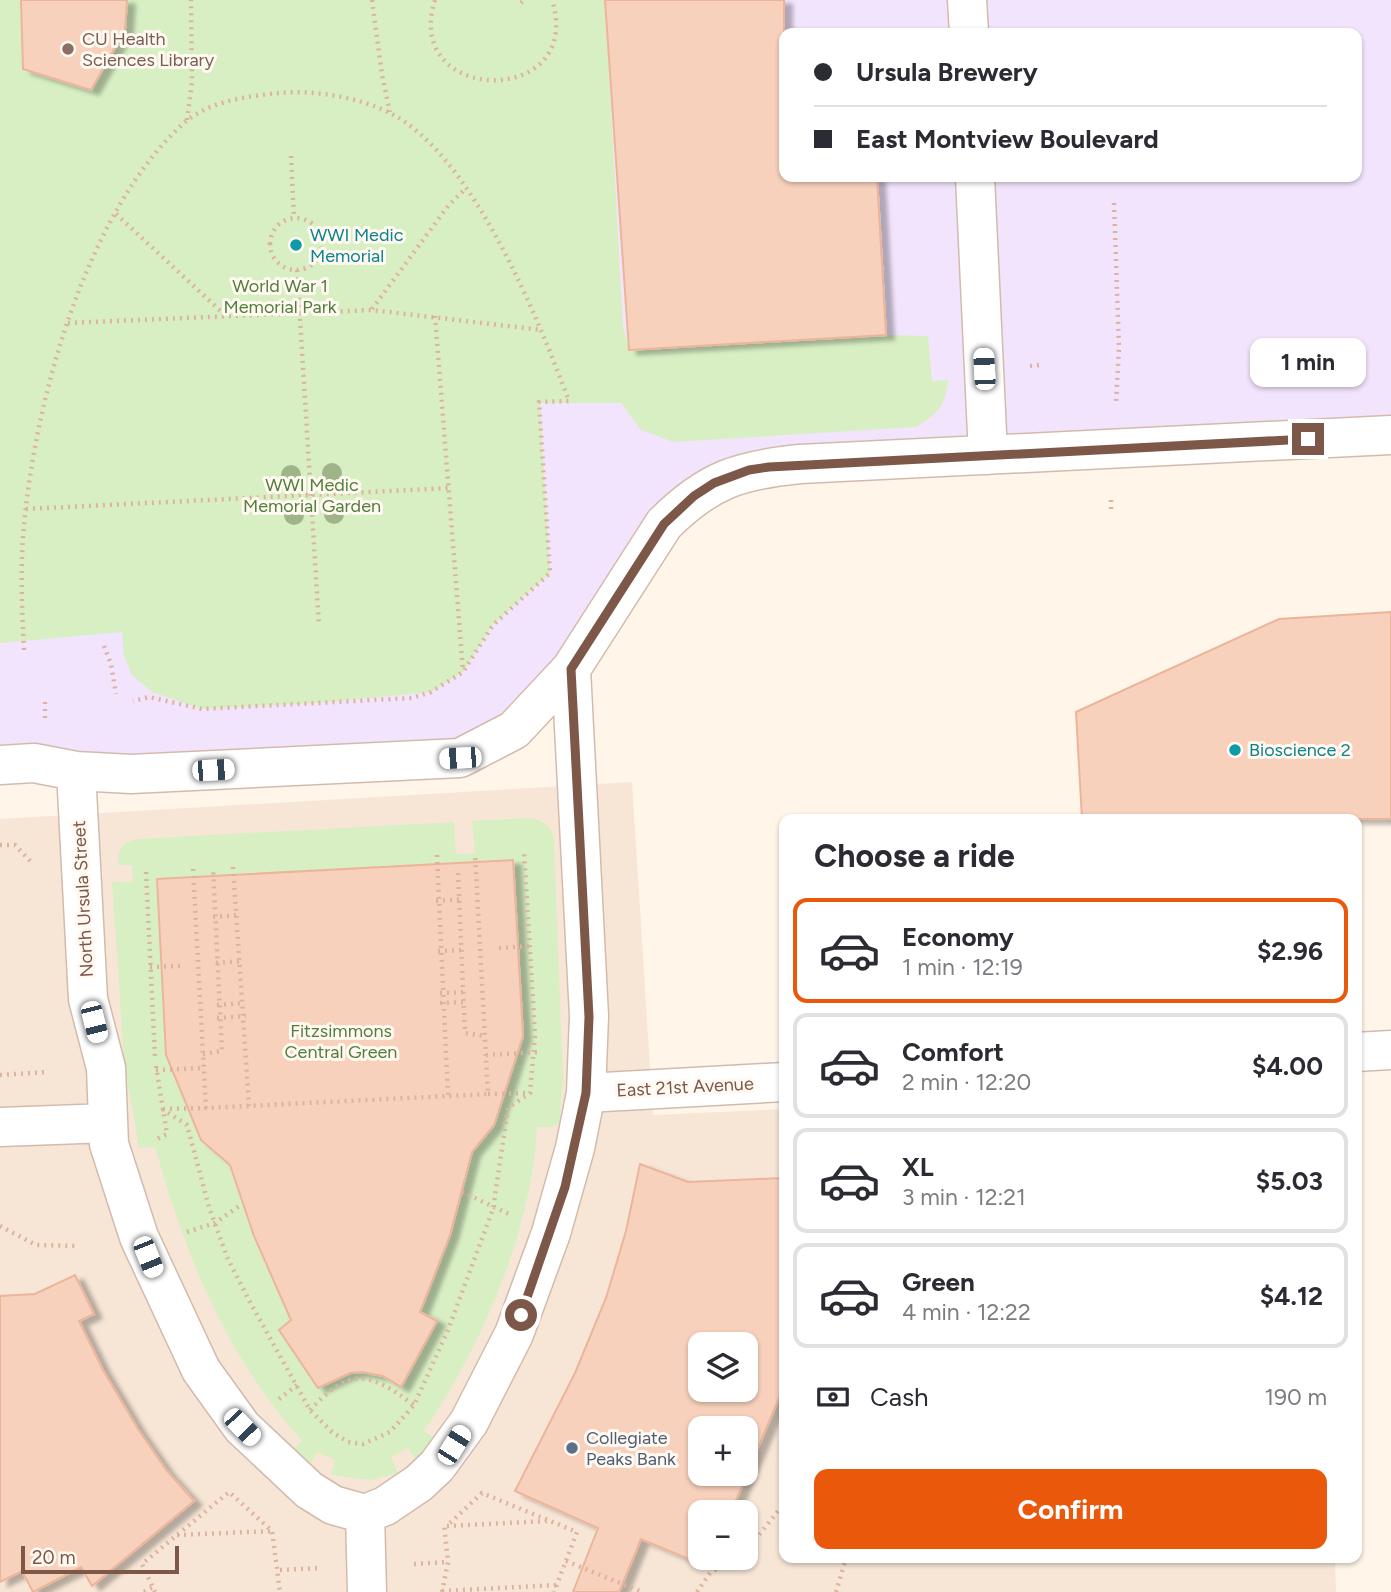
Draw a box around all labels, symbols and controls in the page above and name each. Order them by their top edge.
place label: CU Health Sciences Library [82,28,215,71]
marker: CU Health Sciences Library [60,41,76,57]
text: Ursula Brewery [856,56,1038,88]
text: East Montview Boulevard [856,123,1159,155]
place label: WWI Medic Memorial [310,224,404,267]
marker: WWI Medic Memorial [288,237,304,253]
park label: World War 1 Memorial Park [224,275,337,318]
callout: 1 min [1250,338,1366,386]
car [973,347,996,391]
text: 1 min [1281,348,1335,376]
route end [1292,423,1324,455]
park label: WWI Medic Memorial Garden [243,474,381,517]
place label: Bioscience 2 [1249,739,1351,761]
marker: Bioscience 2 [1227,742,1243,758]
car [439,746,482,770]
car [192,758,235,782]
street label: North Ursula Street [68,820,98,978]
text: Choose a ride [814,837,1015,875]
icon: car [818,919,881,982]
text: Economy [902,921,1014,953]
text: $2.96 [1257,935,1323,967]
text: 1 min · 12:19 [902,953,1023,981]
car [79,999,110,1045]
park label: Fitzsimmons Central Green [285,1020,397,1063]
icon: car [818,1034,881,1097]
text: Comfort [902,1036,1004,1068]
text: $4.00 [1252,1050,1323,1082]
text: 2 min · 12:20 [902,1068,1031,1096]
street label: East 21st Avenue [616,1072,754,1102]
icon: car [818,1149,881,1212]
text: XL [902,1151,934,1183]
text: $5.03 [1256,1165,1323,1197]
text: 3 min · 12:21 [902,1183,1026,1211]
car [131,1234,166,1280]
icon: car [818,1264,881,1327]
text: Green [902,1266,975,1298]
text: $4.12 [1260,1280,1323,1312]
text: 4 min · 12:22 [902,1298,1031,1326]
route start [505,1299,537,1331]
map controls [688,1332,758,1570]
button: layers [688,1332,758,1402]
icon: cash [814,1378,852,1416]
text: Cash [870,1381,929,1413]
text: 190 m [1264,1383,1327,1411]
car [220,1405,265,1449]
button: + [688,1416,758,1486]
car [434,1422,475,1468]
place label: Collegiate Peaks Bank [586,1427,676,1470]
marker: Collegiate Peaks Bank [564,1440,580,1456]
button: Confirm [814,1469,1327,1549]
button: − [688,1500,758,1570]
scale bar [21,1543,178,1575]
text: 20 m [32,1546,76,1569]

